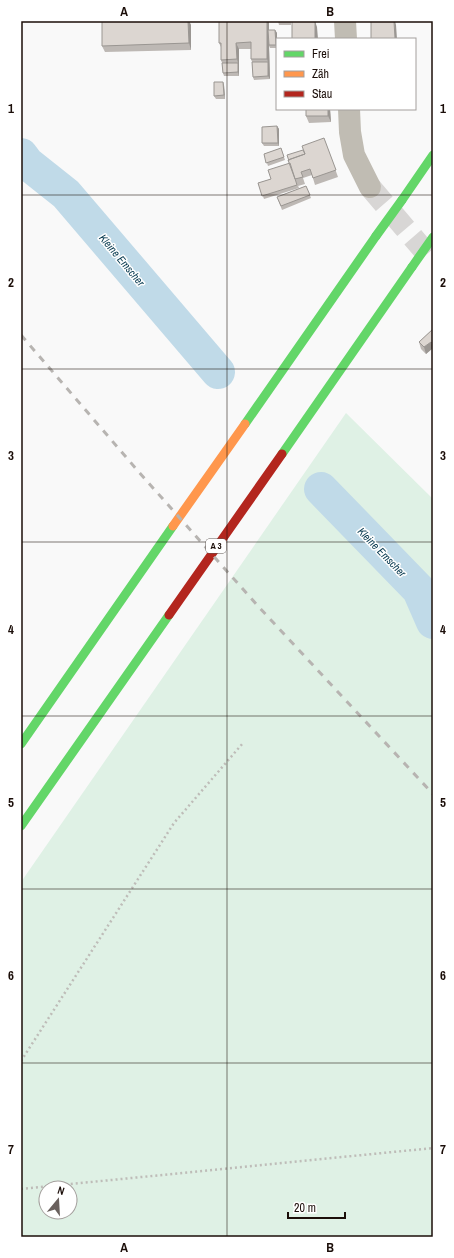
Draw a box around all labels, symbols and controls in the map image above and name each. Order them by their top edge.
text: A [120,3,128,20]
text: B [326,3,334,20]
legend [276,38,416,110]
text: Frei [312,46,330,62]
text: Zäh [312,66,329,82]
text: Stau [312,86,332,102]
text: 1 [8,100,14,117]
text: 1 [440,100,446,117]
water label: Kleine Emscher [96,231,148,290]
text: 2 [8,274,14,291]
text: 2 [440,274,446,291]
text: 3 [8,447,14,464]
text: 3 [440,447,446,464]
water label: Kleine Emscher [355,524,410,580]
road number: A 3 [206,539,226,553]
text: 4 [8,621,14,638]
text: 4 [440,621,446,638]
text: 5 [8,794,14,811]
text: 5 [440,794,446,811]
text: 6 [8,967,14,984]
text: 6 [440,967,446,984]
text: 7 [8,1141,14,1158]
text: 7 [440,1141,446,1158]
north arrow [38,1180,78,1220]
text: N [56,1183,66,1198]
scale bar [288,1194,345,1220]
text: 20 m [294,1200,316,1216]
text: A [120,1239,128,1256]
text: B [326,1239,334,1256]

